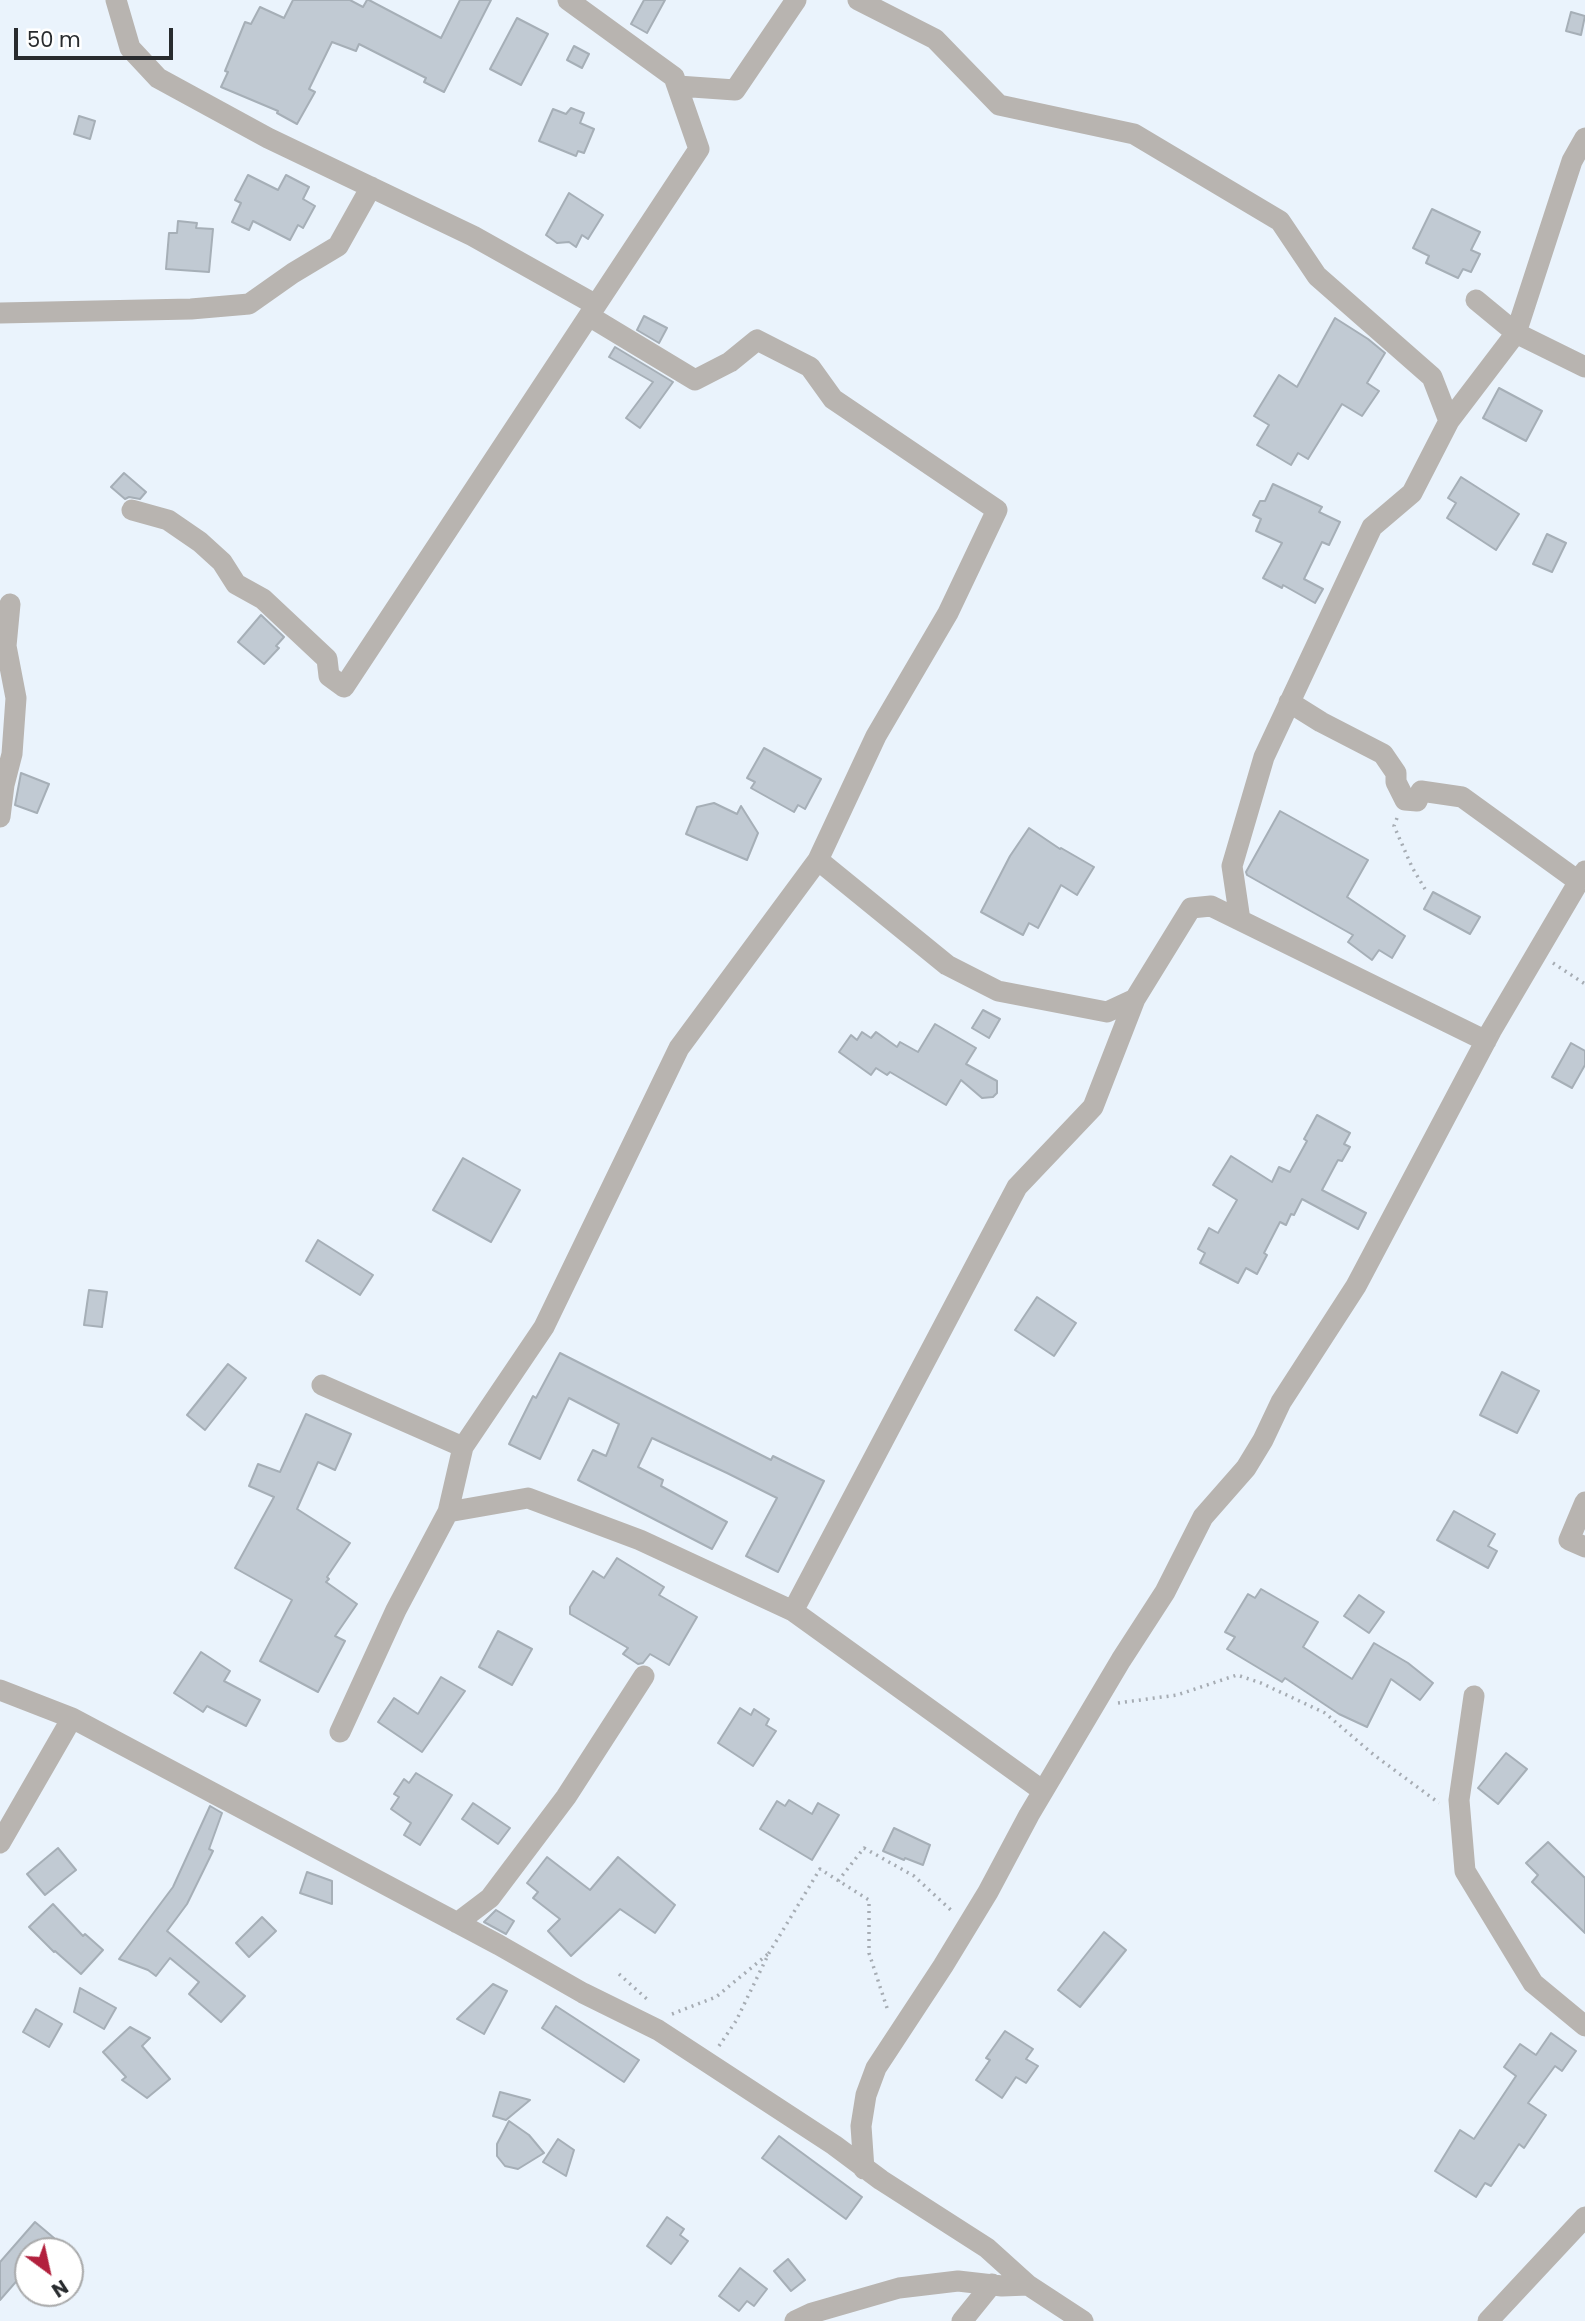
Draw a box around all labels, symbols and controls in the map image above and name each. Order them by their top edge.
scale bar [18,14,177,58]
text: 50 m [27,25,81,54]
north arrow [14,2237,84,2307]
text: N [46,2273,73,2304]

